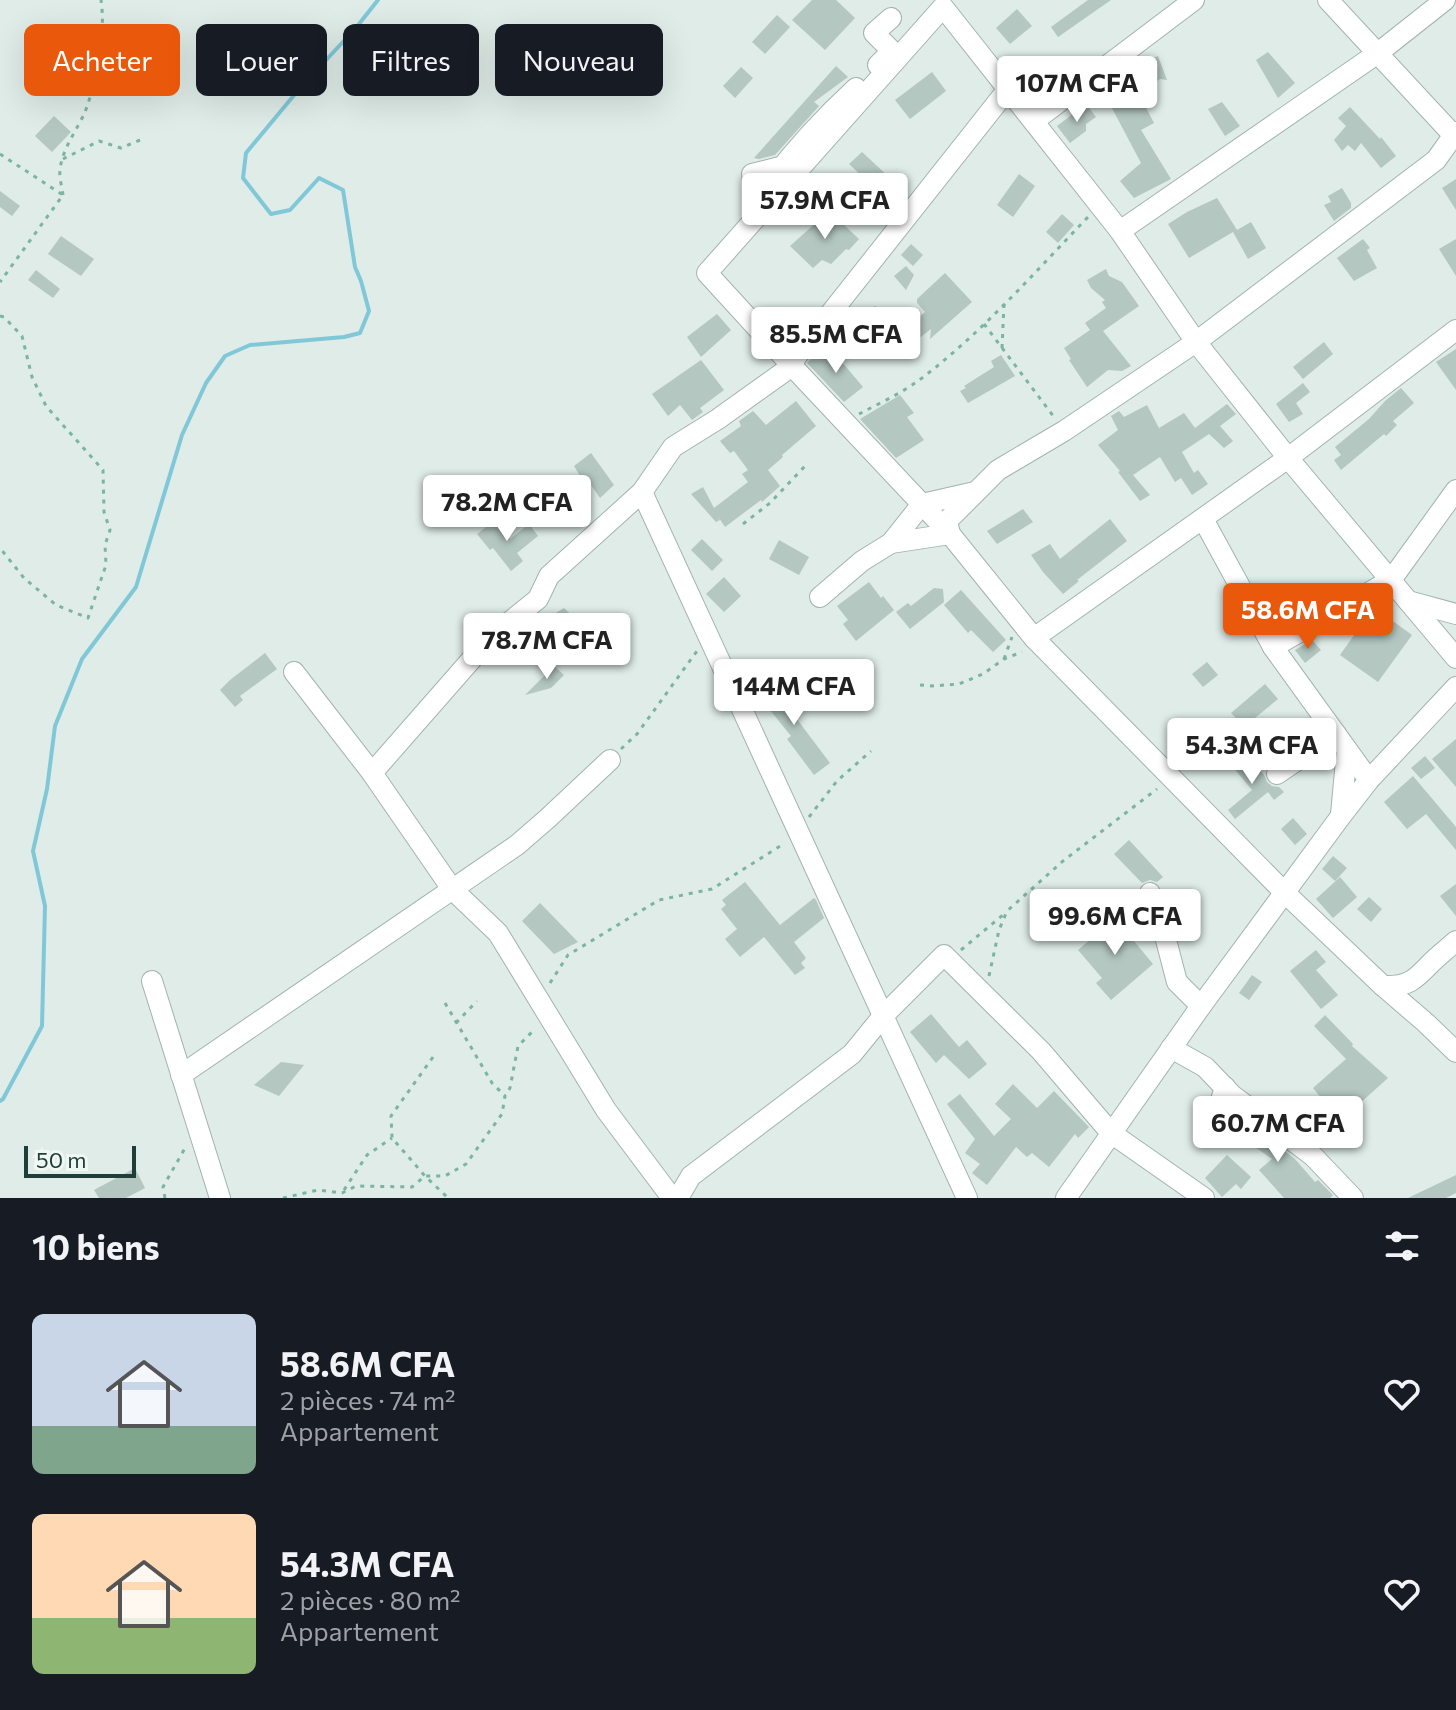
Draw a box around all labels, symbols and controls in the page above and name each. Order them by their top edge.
chip: Acheter [24,24,180,96]
chip: Louer [196,24,327,96]
chip: Filtres [343,24,479,96]
chip: Nouveau [495,24,663,96]
pin: 107M CFA [994,56,1160,124]
text: 107M CFA [1015,66,1139,97]
pin: 57.9M CFA [733,173,917,241]
text: 57.9M CFA [760,183,890,214]
pin: 85.5M CFA [744,307,928,375]
text: 85.5M CFA [769,317,903,348]
pin: 78.2M CFA [415,475,599,543]
text: 78.2M CFA [441,485,573,516]
pin: 58.6M CFA [1216,583,1400,651]
text: 58.6M CFA [1241,593,1375,624]
pin: 78.7M CFA [455,613,639,681]
text: 78.7M CFA [481,623,613,654]
pin: 144M CFA [711,659,877,727]
text: 144M CFA [732,669,856,700]
pin: 54.3M CFA [1160,718,1344,786]
text: 54.3M CFA [1185,728,1319,759]
pin: 99.6M CFA [1023,889,1207,957]
text: 99.6M CFA [1048,899,1182,930]
pin: 60.7M CFA [1186,1096,1370,1164]
text: 60.7M CFA [1211,1106,1345,1137]
scale bar [24,1142,136,1178]
text: 50 m [36,1146,86,1173]
icon: filters [1380,1224,1424,1268]
text: 10 biens [32,1225,159,1267]
text: 58.6M CFA [280,1342,455,1384]
icon: home [96,1346,192,1442]
icon: heart [1380,1372,1424,1416]
text: 2 pièces · 74 m² [280,1384,456,1415]
text: Appartement [280,1415,439,1446]
text: 54.3M CFA [280,1542,455,1584]
icon: home [96,1546,192,1642]
icon: heart [1380,1572,1424,1616]
text: 2 pièces · 80 m² [280,1584,461,1615]
text: Appartement [280,1615,439,1646]

